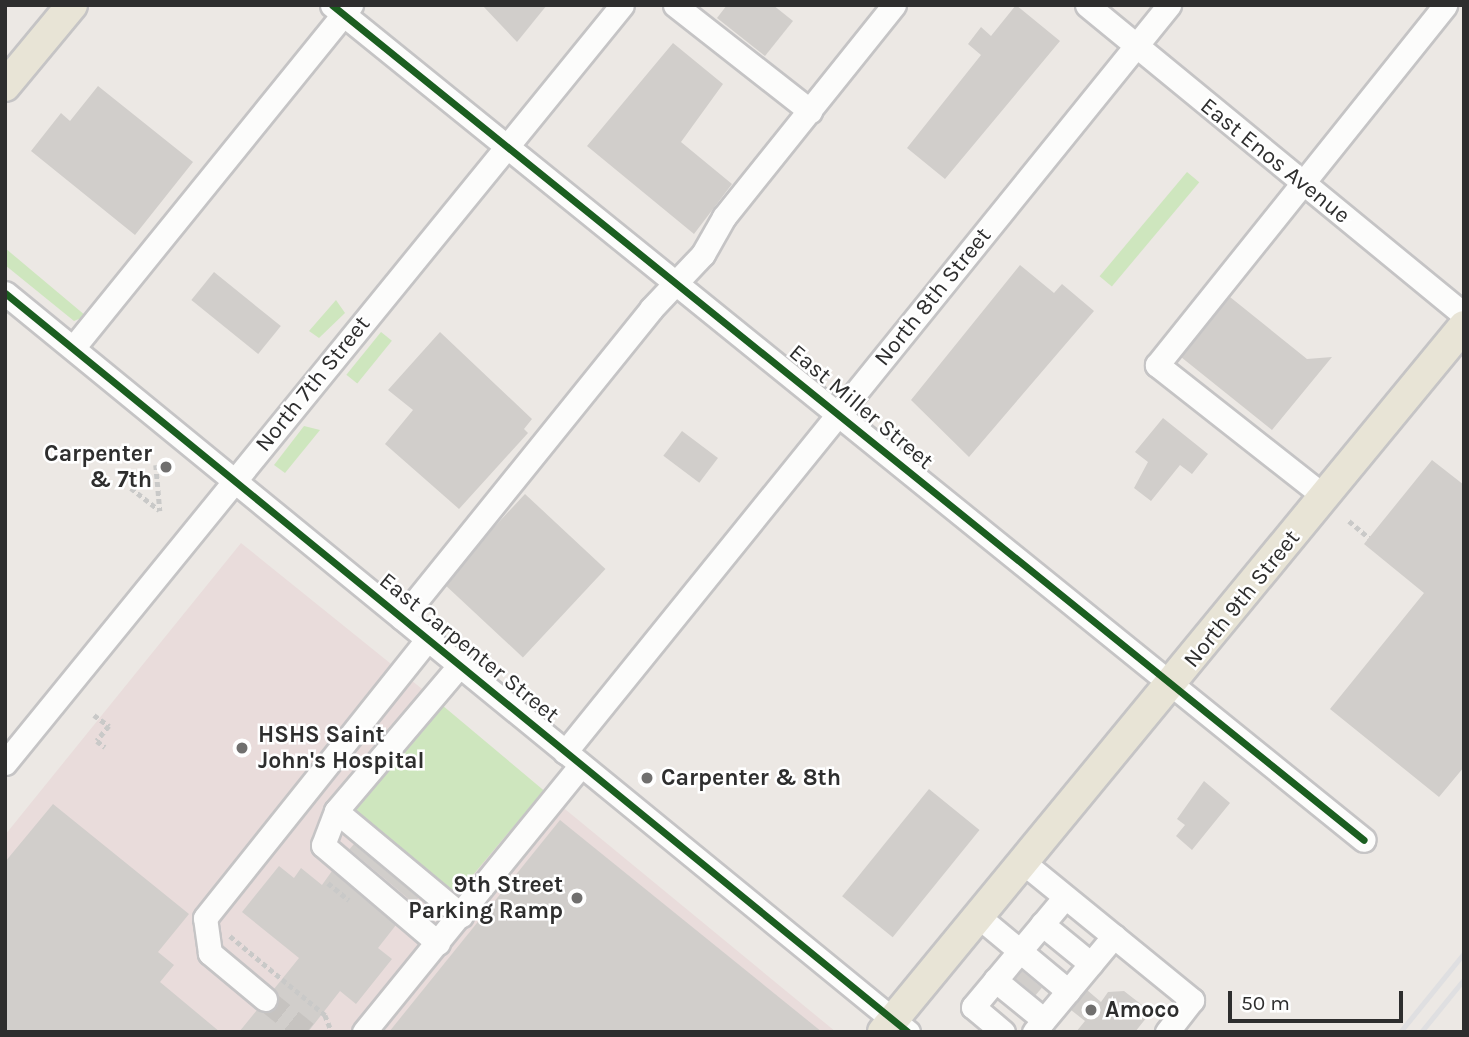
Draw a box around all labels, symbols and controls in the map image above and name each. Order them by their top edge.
street label: East Enos Avenue [1195,92,1355,230]
street label: North 8th Street [869,222,997,372]
street label: North 7th Street [250,311,376,457]
street label: East Miller Street [783,339,939,475]
place label: Carpenter & 7th [44,440,152,494]
marker: Carpenter & 7th [158,459,174,475]
street label: North 9th Street [1178,525,1306,673]
street label: East Carpenter Street [374,567,564,729]
place label: HSHS Saint John's Hospital [258,721,424,775]
marker: HSHS Saint John's Hospital [232,738,252,758]
place label: Carpenter & 8th [661,764,841,792]
marker: Carpenter & 8th [639,770,655,786]
place label: 9th Street Parking Ramp [408,871,563,925]
marker: 9th Street Parking Ramp [569,890,585,906]
scale bar [1231,978,1406,1022]
text: 50 m [1241,991,1290,1015]
place label: Amoco [1105,996,1179,1024]
marker: Amoco [1083,1002,1099,1018]

